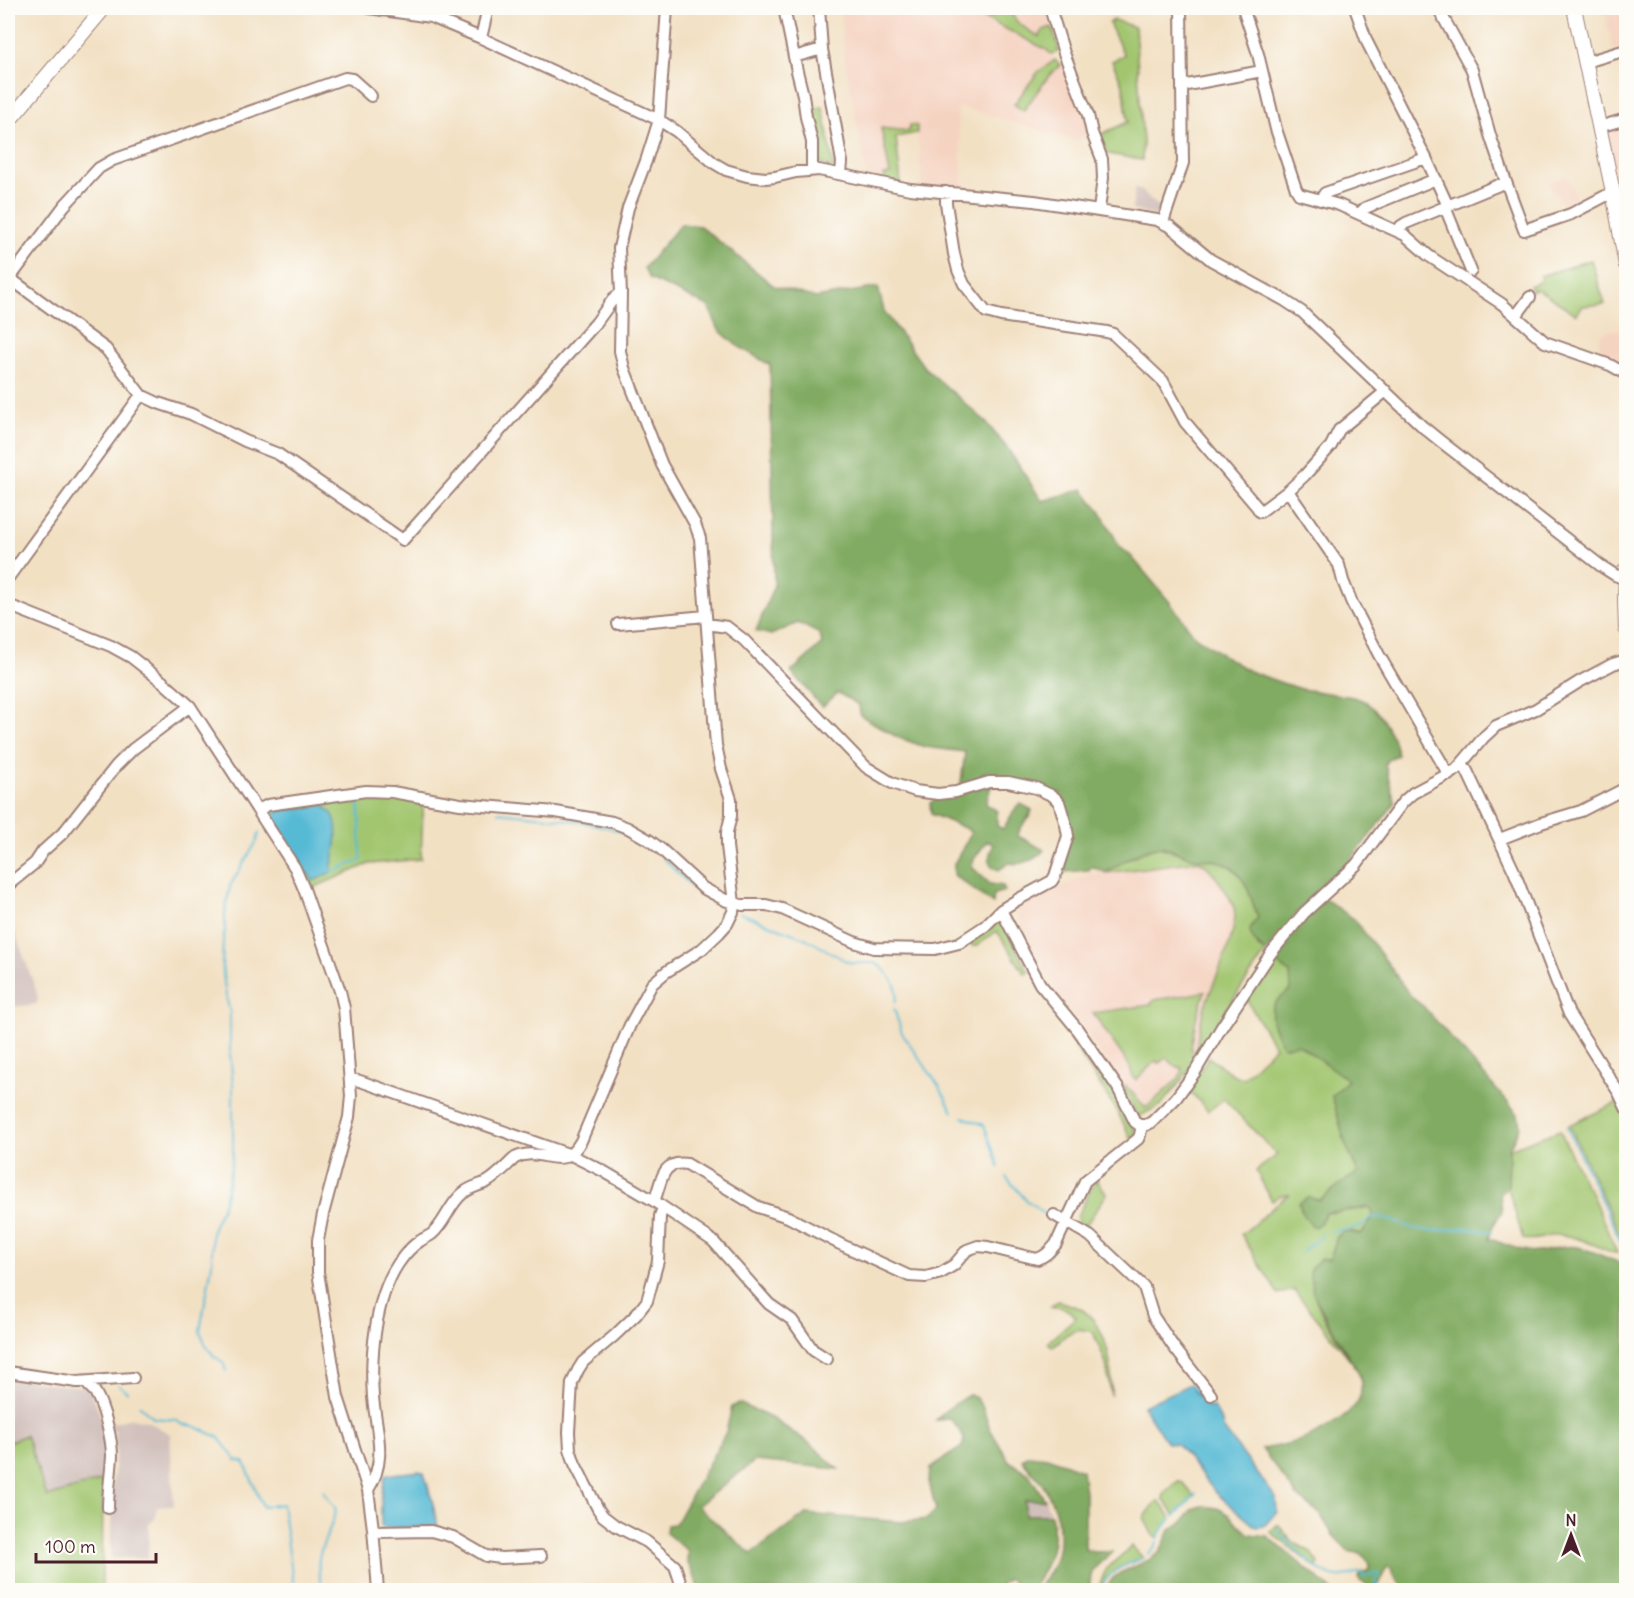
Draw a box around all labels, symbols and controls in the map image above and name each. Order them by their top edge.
north arrow [1541,1505,1601,1565]
text: N [1565,1510,1577,1530]
scale bar [36,1526,156,1564]
text: 100 m [45,1535,96,1558]

